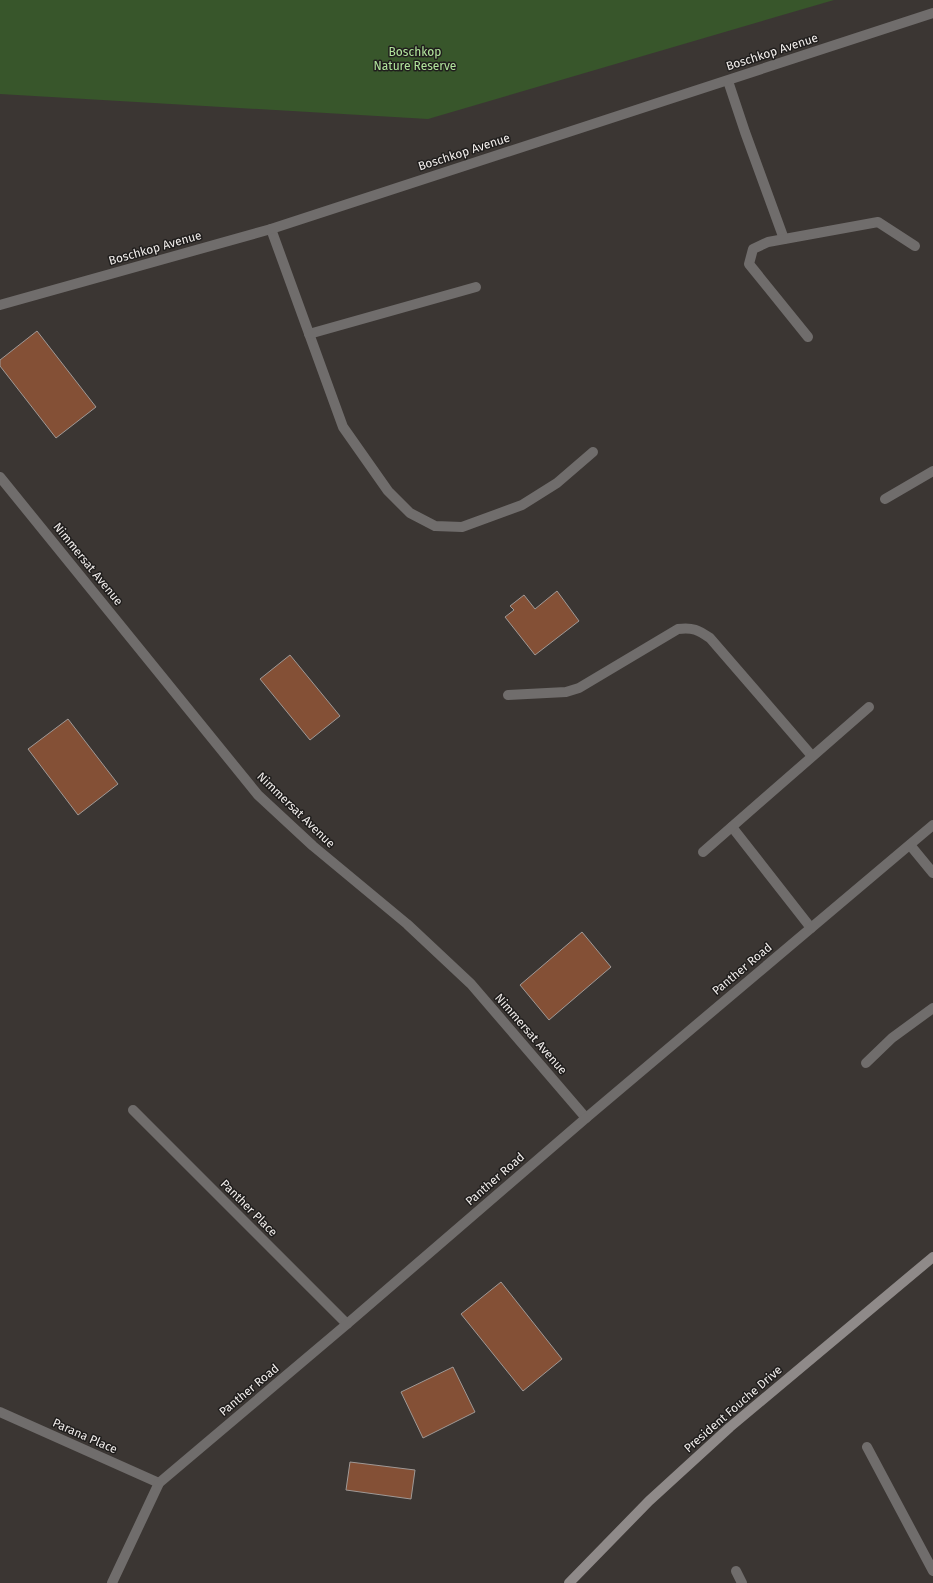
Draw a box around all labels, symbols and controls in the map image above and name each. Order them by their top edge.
street label: Boschkop Avenue [724,31,820,73]
park label: Boschkop Nature Reserve [374,45,456,73]
street label: Boschkop Avenue [416,131,512,173]
street label: Boschkop Avenue [107,228,203,268]
street label: Nimmersat Avenue [50,520,126,608]
street label: Nimmersat Avenue [254,769,338,851]
street label: Panther Road [709,940,775,998]
street label: Nimmersat Avenue [492,991,570,1077]
street label: Panther Road [463,1150,527,1208]
street label: Panther Place [218,1177,280,1239]
street label: Panther Road [216,1361,282,1419]
street label: President Fouche Drive [681,1363,785,1455]
street label: Parana Place [51,1416,119,1456]

